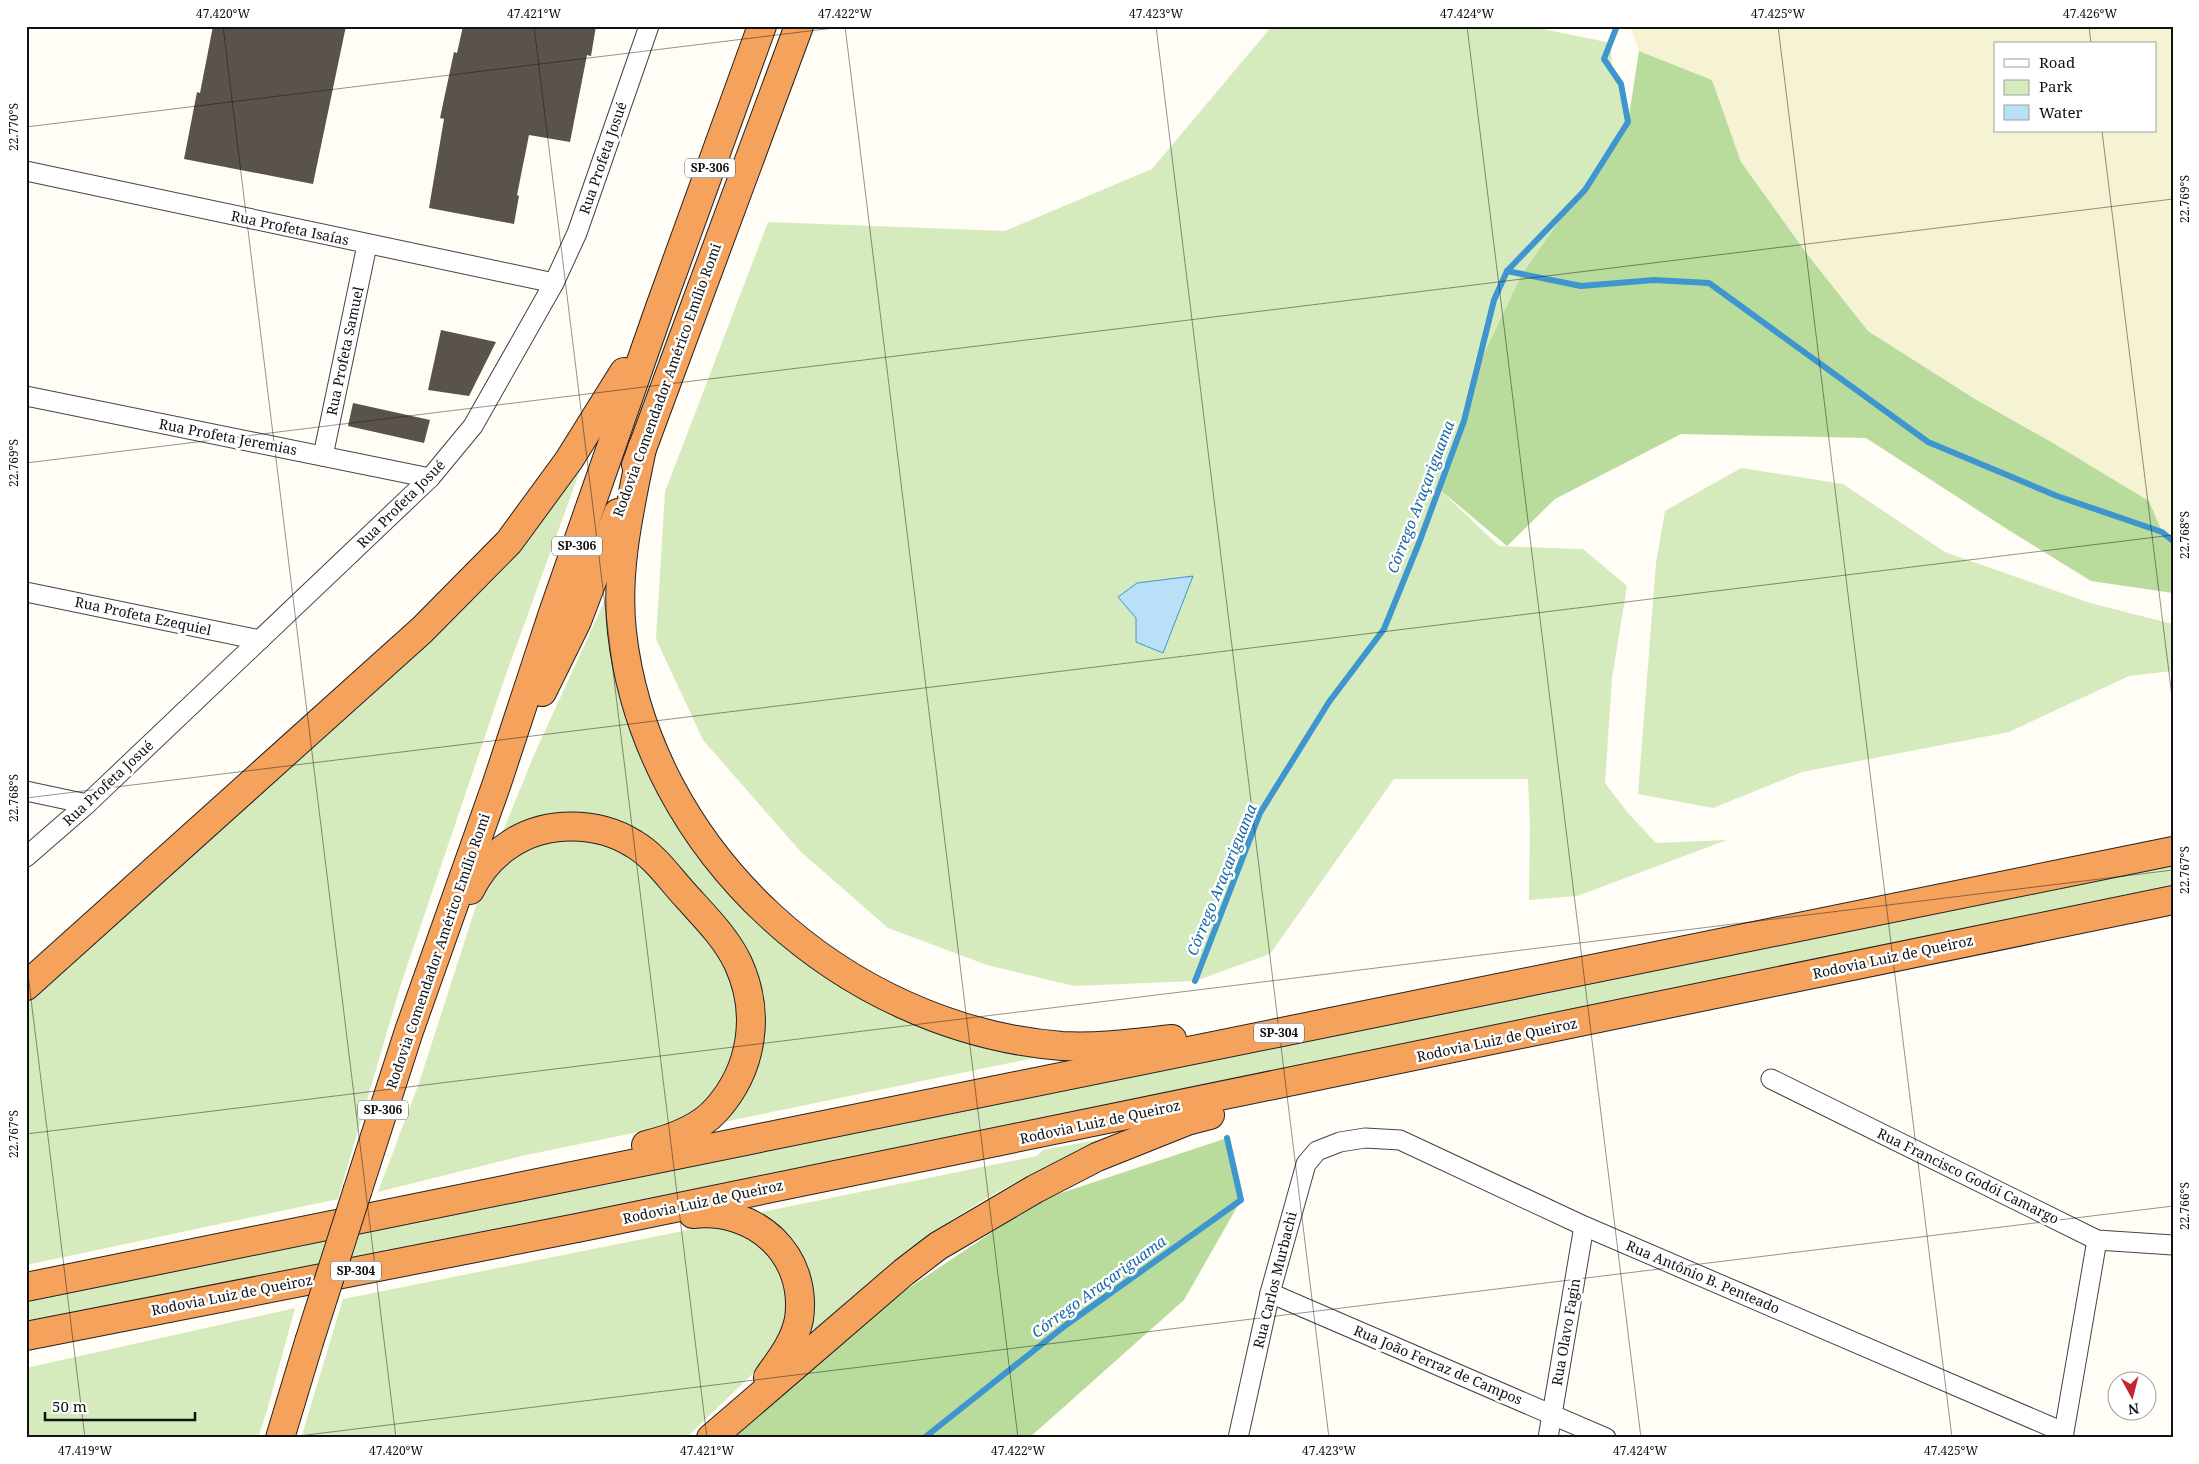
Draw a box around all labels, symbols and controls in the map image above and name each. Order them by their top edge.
text: 47.420°W [196,5,250,22]
text: 47.421°W [507,5,561,22]
text: 47.422°W [818,5,872,22]
text: 47.423°W [1129,5,1183,22]
text: 47.424°W [1440,5,1494,22]
text: 47.425°W [1751,5,1805,22]
text: 47.426°W [2063,5,2117,22]
legend [1994,42,2156,132]
text: Road [2039,52,2075,72]
text: Park [2039,76,2073,96]
street label: Rua Profeta Josué [574,99,631,217]
text: Water [2039,102,2082,122]
text: 22.770°S [5,103,22,151]
road number: SP-306 [685,158,735,178]
text: 22.769°S [2176,175,2193,223]
street label: Rua Profeta Isaías [230,206,351,249]
street label: Rodovia Comendador Américo Emílio Romi [608,240,725,519]
street label: Rua Profeta Samuel [322,284,368,417]
street label: Rua Profeta Jeremias [157,414,299,459]
water label: Córrego Araçariguama [1382,417,1458,576]
text: 22.769°S [5,439,22,487]
street label: Rua Profeta Josué [352,455,449,552]
text: 22.768°S [2176,511,2193,559]
road number: SP-306 [552,536,602,556]
street label: Rua Profeta Ezequiel [73,592,214,639]
street label: Rua Profeta Josué [58,736,157,830]
text: 22.768°S [5,774,22,822]
water label: Córrego Araçariguama [1182,801,1261,958]
street label: Rodovia Comendador Américo Emílio Romi [381,810,494,1091]
text: 22.767°S [2176,846,2193,894]
street label: Rodovia Luiz de Queiroz [1811,930,1975,983]
street label: Rodovia Luiz de Queiroz [1415,1013,1579,1066]
road number: SP-304 [1254,1024,1304,1042]
street label: Rodovia Luiz de Queiroz [1018,1095,1182,1148]
road number: SP-306 [358,1100,408,1120]
text: 22.767°S [5,1110,22,1158]
street label: Rua Francisco Godói Camargo [1874,1123,2062,1228]
street label: Rodovia Luiz de Queiroz [621,1175,785,1228]
text: 22.766°S [2176,1182,2193,1230]
street label: Rua Carlos Murbachi [1248,1209,1301,1350]
water label: Córrego Araçariguama [1027,1230,1170,1342]
street label: Rua Antônio B. Penteado [1624,1236,1783,1318]
road number: SP-304 [331,1262,381,1280]
street label: Rodovia Luiz de Queiroz [150,1270,314,1319]
street label: Rua Olavo Fagin [1547,1277,1584,1387]
street label: Rua João Ferraz de Campos [1351,1320,1525,1409]
north arrow [2106,1372,2156,1422]
scale bar [45,1389,195,1421]
text: 50 m [52,1396,87,1416]
text: N [2127,1399,2140,1420]
text: 47.419°W [58,1442,112,1459]
text: 47.420°W [369,1442,423,1459]
text: 47.421°W [680,1442,734,1459]
text: 47.422°W [991,1442,1045,1459]
text: 47.423°W [1302,1442,1356,1459]
text: 47.424°W [1613,1442,1667,1459]
text: 47.425°W [1924,1442,1978,1459]

